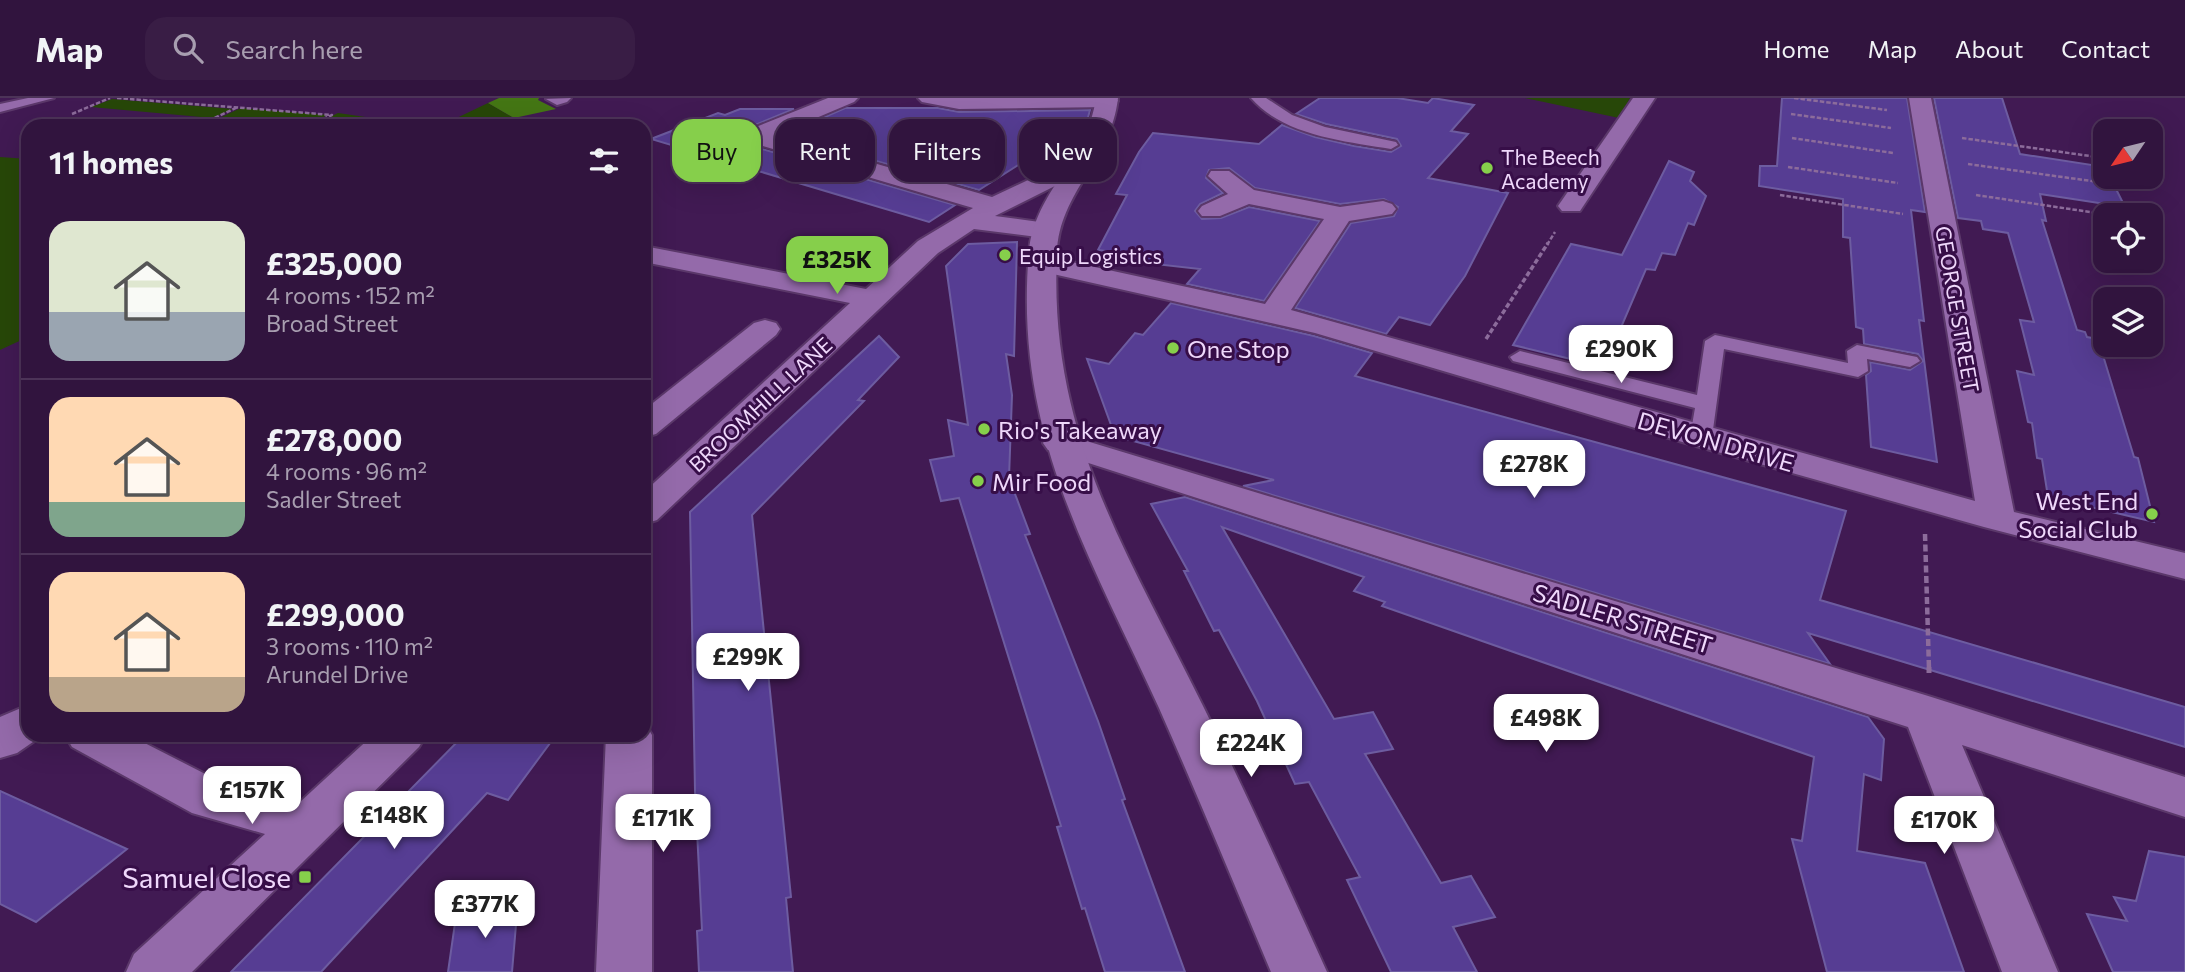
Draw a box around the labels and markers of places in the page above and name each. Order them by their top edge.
place label: The Beech Academy [1501,144,1600,193]
marker: The Beech Academy [1479,160,1495,176]
pin: £325K [788,236,886,296]
place label: Equip Logistics [1019,243,1162,268]
marker: Equip Logistics [997,247,1013,263]
pin: £290K [1572,326,1670,385]
place label: One Stop [1187,334,1290,363]
marker: One Stop [1165,340,1181,356]
place label: Rio's Takeaway [998,415,1162,444]
marker: Rio's Takeaway [976,421,992,437]
pin: £278K [1485,440,1583,500]
place label: Mir Food [992,467,1091,496]
marker: Mir Food [970,473,986,489]
place label: West End Social Club [2018,486,2138,543]
marker: West End Social Club [2144,506,2160,522]
pin: £299K [699,634,797,693]
pin: £498K [1497,694,1595,754]
pin: £224K [1202,720,1300,779]
pin: £157K [203,766,301,826]
pin: £148K [345,792,443,851]
pin: £171K [614,794,712,854]
pin: £170K [1895,796,1993,856]
place label: Samuel Close [122,860,291,894]
marker: Samuel Close [297,869,313,885]
pin: £377K [436,880,534,940]

